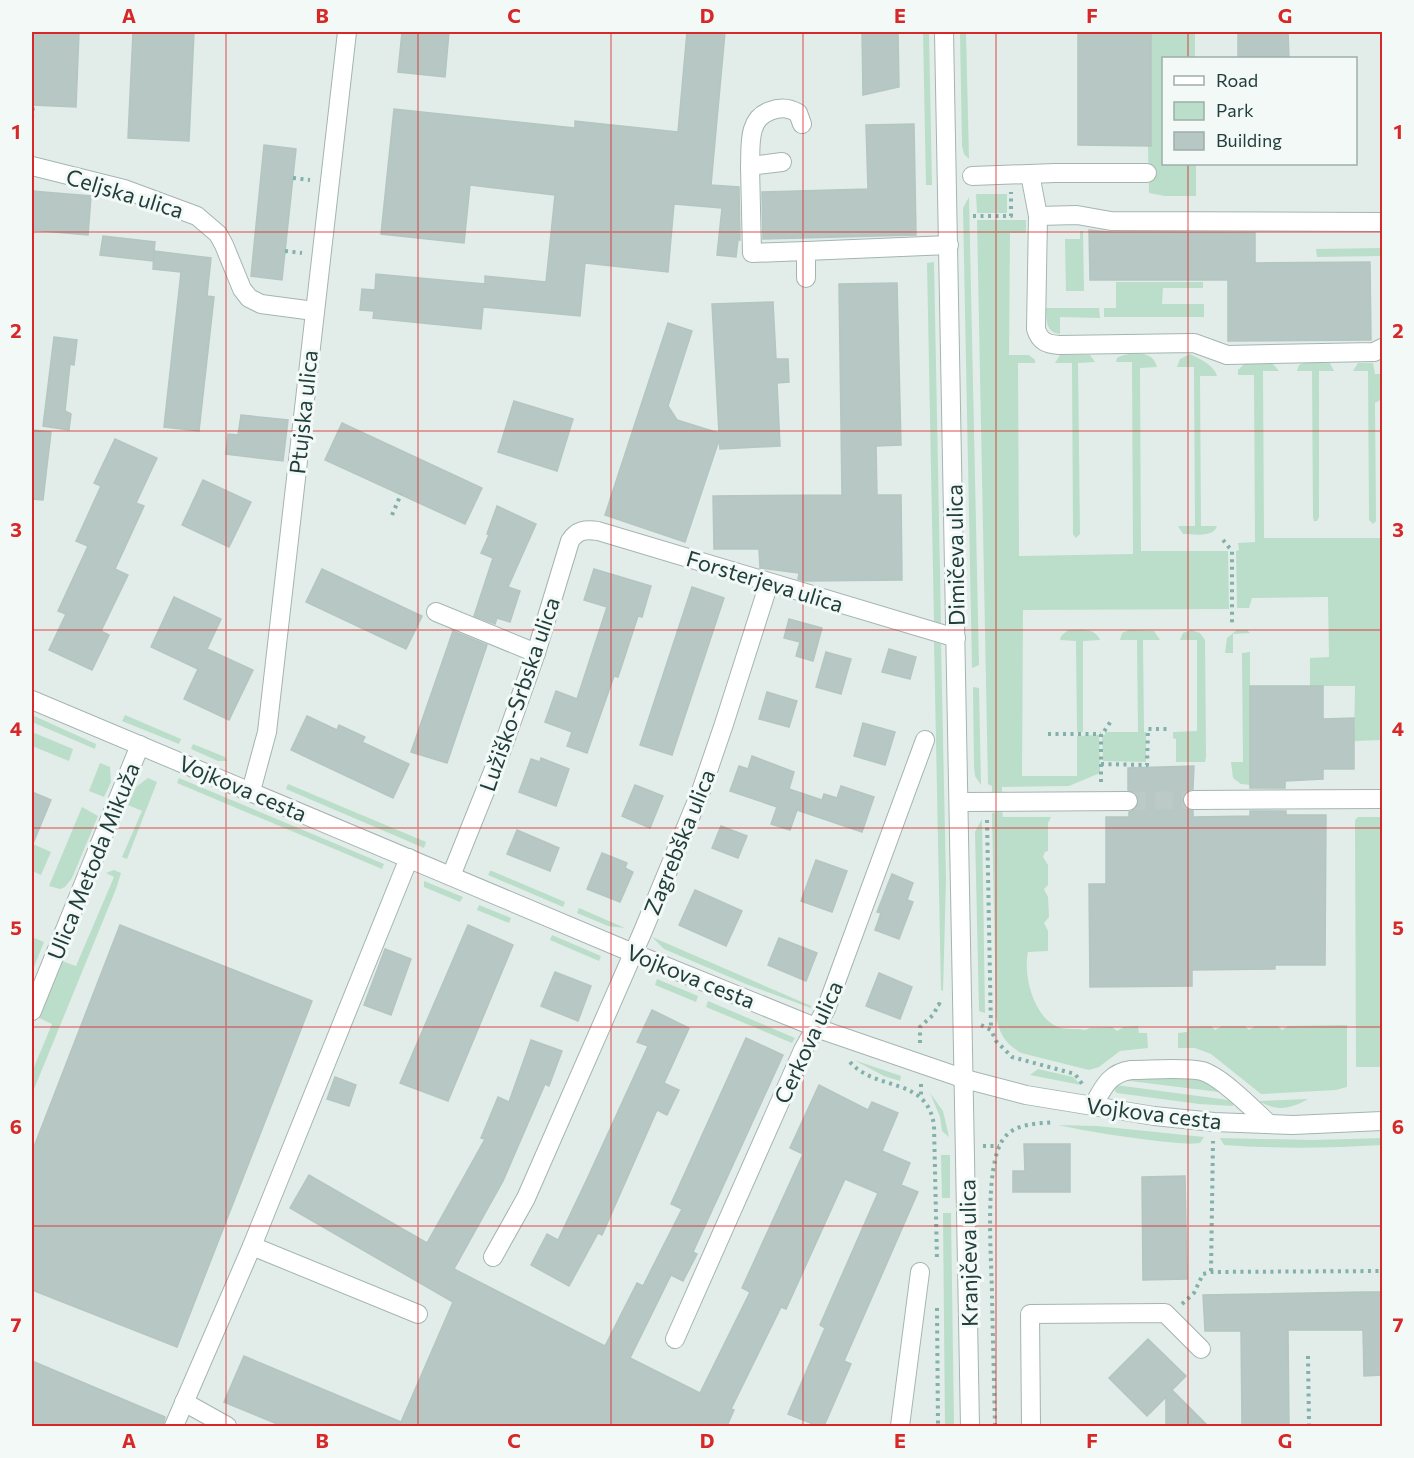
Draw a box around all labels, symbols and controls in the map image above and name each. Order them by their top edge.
text: A [122,3,136,27]
text: B [315,3,329,27]
text: C [507,3,521,27]
text: D [700,3,714,27]
text: E [894,3,906,27]
text: F [1086,3,1098,27]
text: G [1278,3,1292,27]
legend [1162,57,1357,165]
text: Road [1216,69,1258,91]
text: Park [1216,99,1254,121]
text: 1 [11,119,21,143]
text: 1 [1393,119,1403,143]
text: Building [1216,129,1282,151]
street label: Celjska ulica [63,162,187,224]
text: 2 [10,318,22,342]
text: 2 [1392,318,1404,342]
street label: Ptujska ulica [283,349,323,475]
street label: Dimičeva ulica [940,484,970,626]
text: 3 [10,517,22,541]
text: 3 [1392,517,1404,541]
street label: Forsterjeva ulica [683,544,847,618]
street label: Lužiško-Srbska ulica [473,593,565,795]
text: 4 [10,716,22,740]
text: 4 [1392,716,1404,740]
street label: Vojkova cesta [175,749,311,827]
street label: Ulica Metoda Mikuža [41,759,145,963]
street label: Zagrebška ulica [638,765,720,919]
text: 5 [10,915,22,939]
text: 5 [1392,915,1404,939]
street label: Vojkova cesta [623,938,759,1014]
street label: Cerkova ulica [768,976,848,1108]
street label: Vojkova cesta [1085,1091,1223,1135]
text: 6 [10,1114,22,1138]
text: 6 [1392,1114,1404,1138]
street label: Kranjčeva ulica [953,1179,983,1327]
text: 7 [11,1312,22,1336]
text: 7 [1393,1312,1404,1336]
text: A [122,1428,136,1452]
text: B [315,1428,329,1452]
text: C [507,1428,521,1452]
text: D [700,1428,714,1452]
text: E [894,1428,906,1452]
text: F [1086,1428,1098,1452]
text: G [1278,1428,1292,1452]

